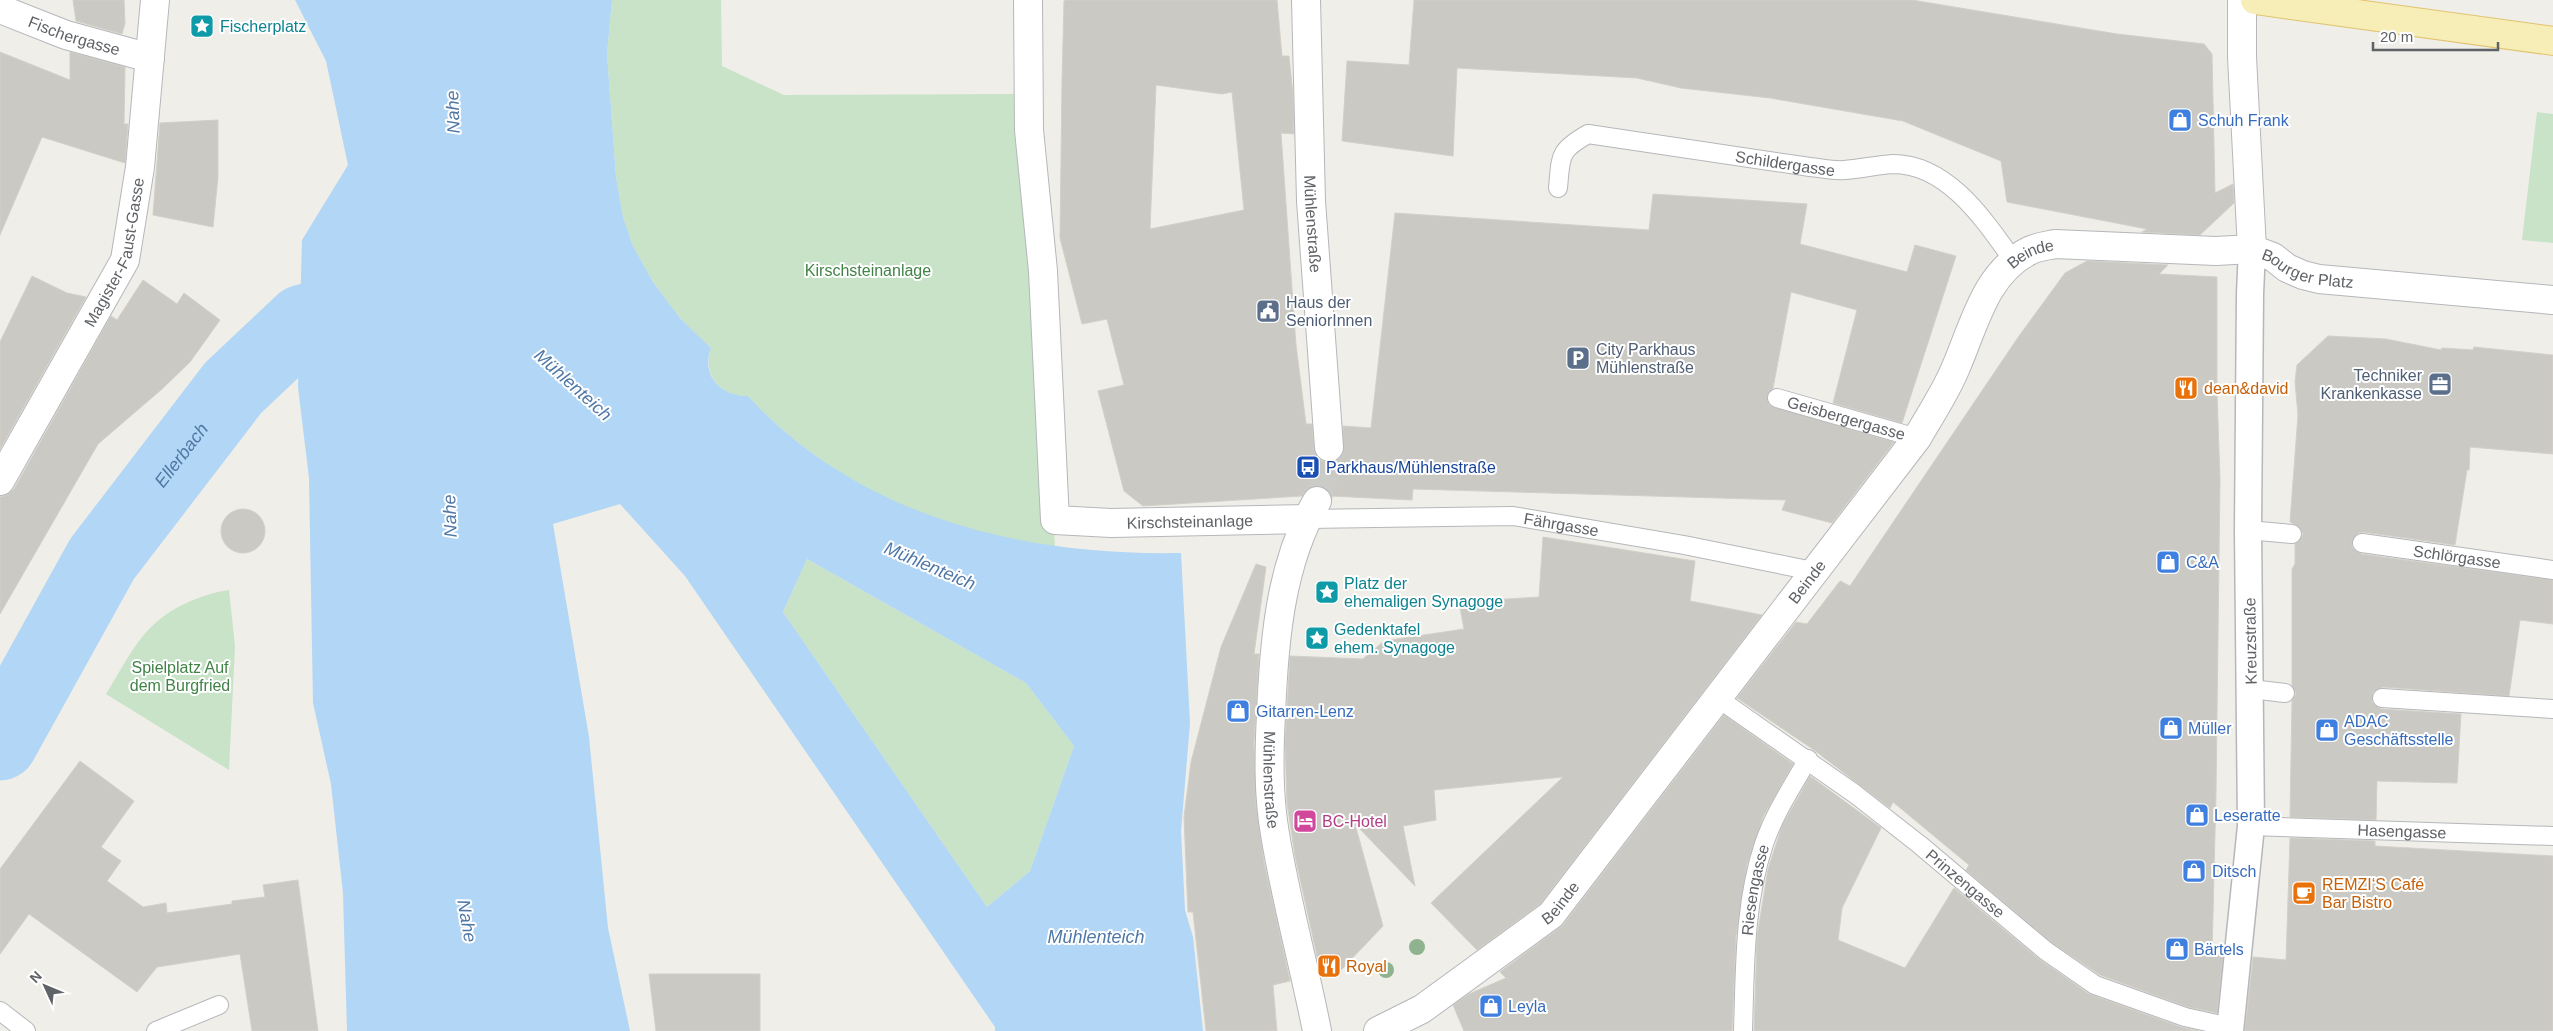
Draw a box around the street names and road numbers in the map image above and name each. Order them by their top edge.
street label: Fischergasse [26,13,122,58]
street label: Schildergasse [1734,148,1836,179]
street label: Mühlenstraße [1301,175,1324,273]
street label: Magister-Faust-Gasse [81,176,147,330]
street label: Beinde [2004,236,2055,272]
street label: Bourger Platz [2260,246,2354,291]
street label: Geisbergergasse [1785,393,1907,443]
street label: Fährgasse [1522,510,1600,539]
street label: Kirschsteinanlage [1127,512,1253,532]
street label: Schlörgasse [2412,542,2502,572]
street label: Beinde [1785,557,1829,607]
street label: Kreuzstraße [2241,597,2260,685]
street label: Mühlenstraße [1261,731,1282,830]
street label: Hasengasse [2357,822,2447,841]
street label: Riesengasse [1739,842,1772,936]
street label: Prinzengasse [1923,846,2008,921]
street label: Beinde [1538,878,1583,928]

